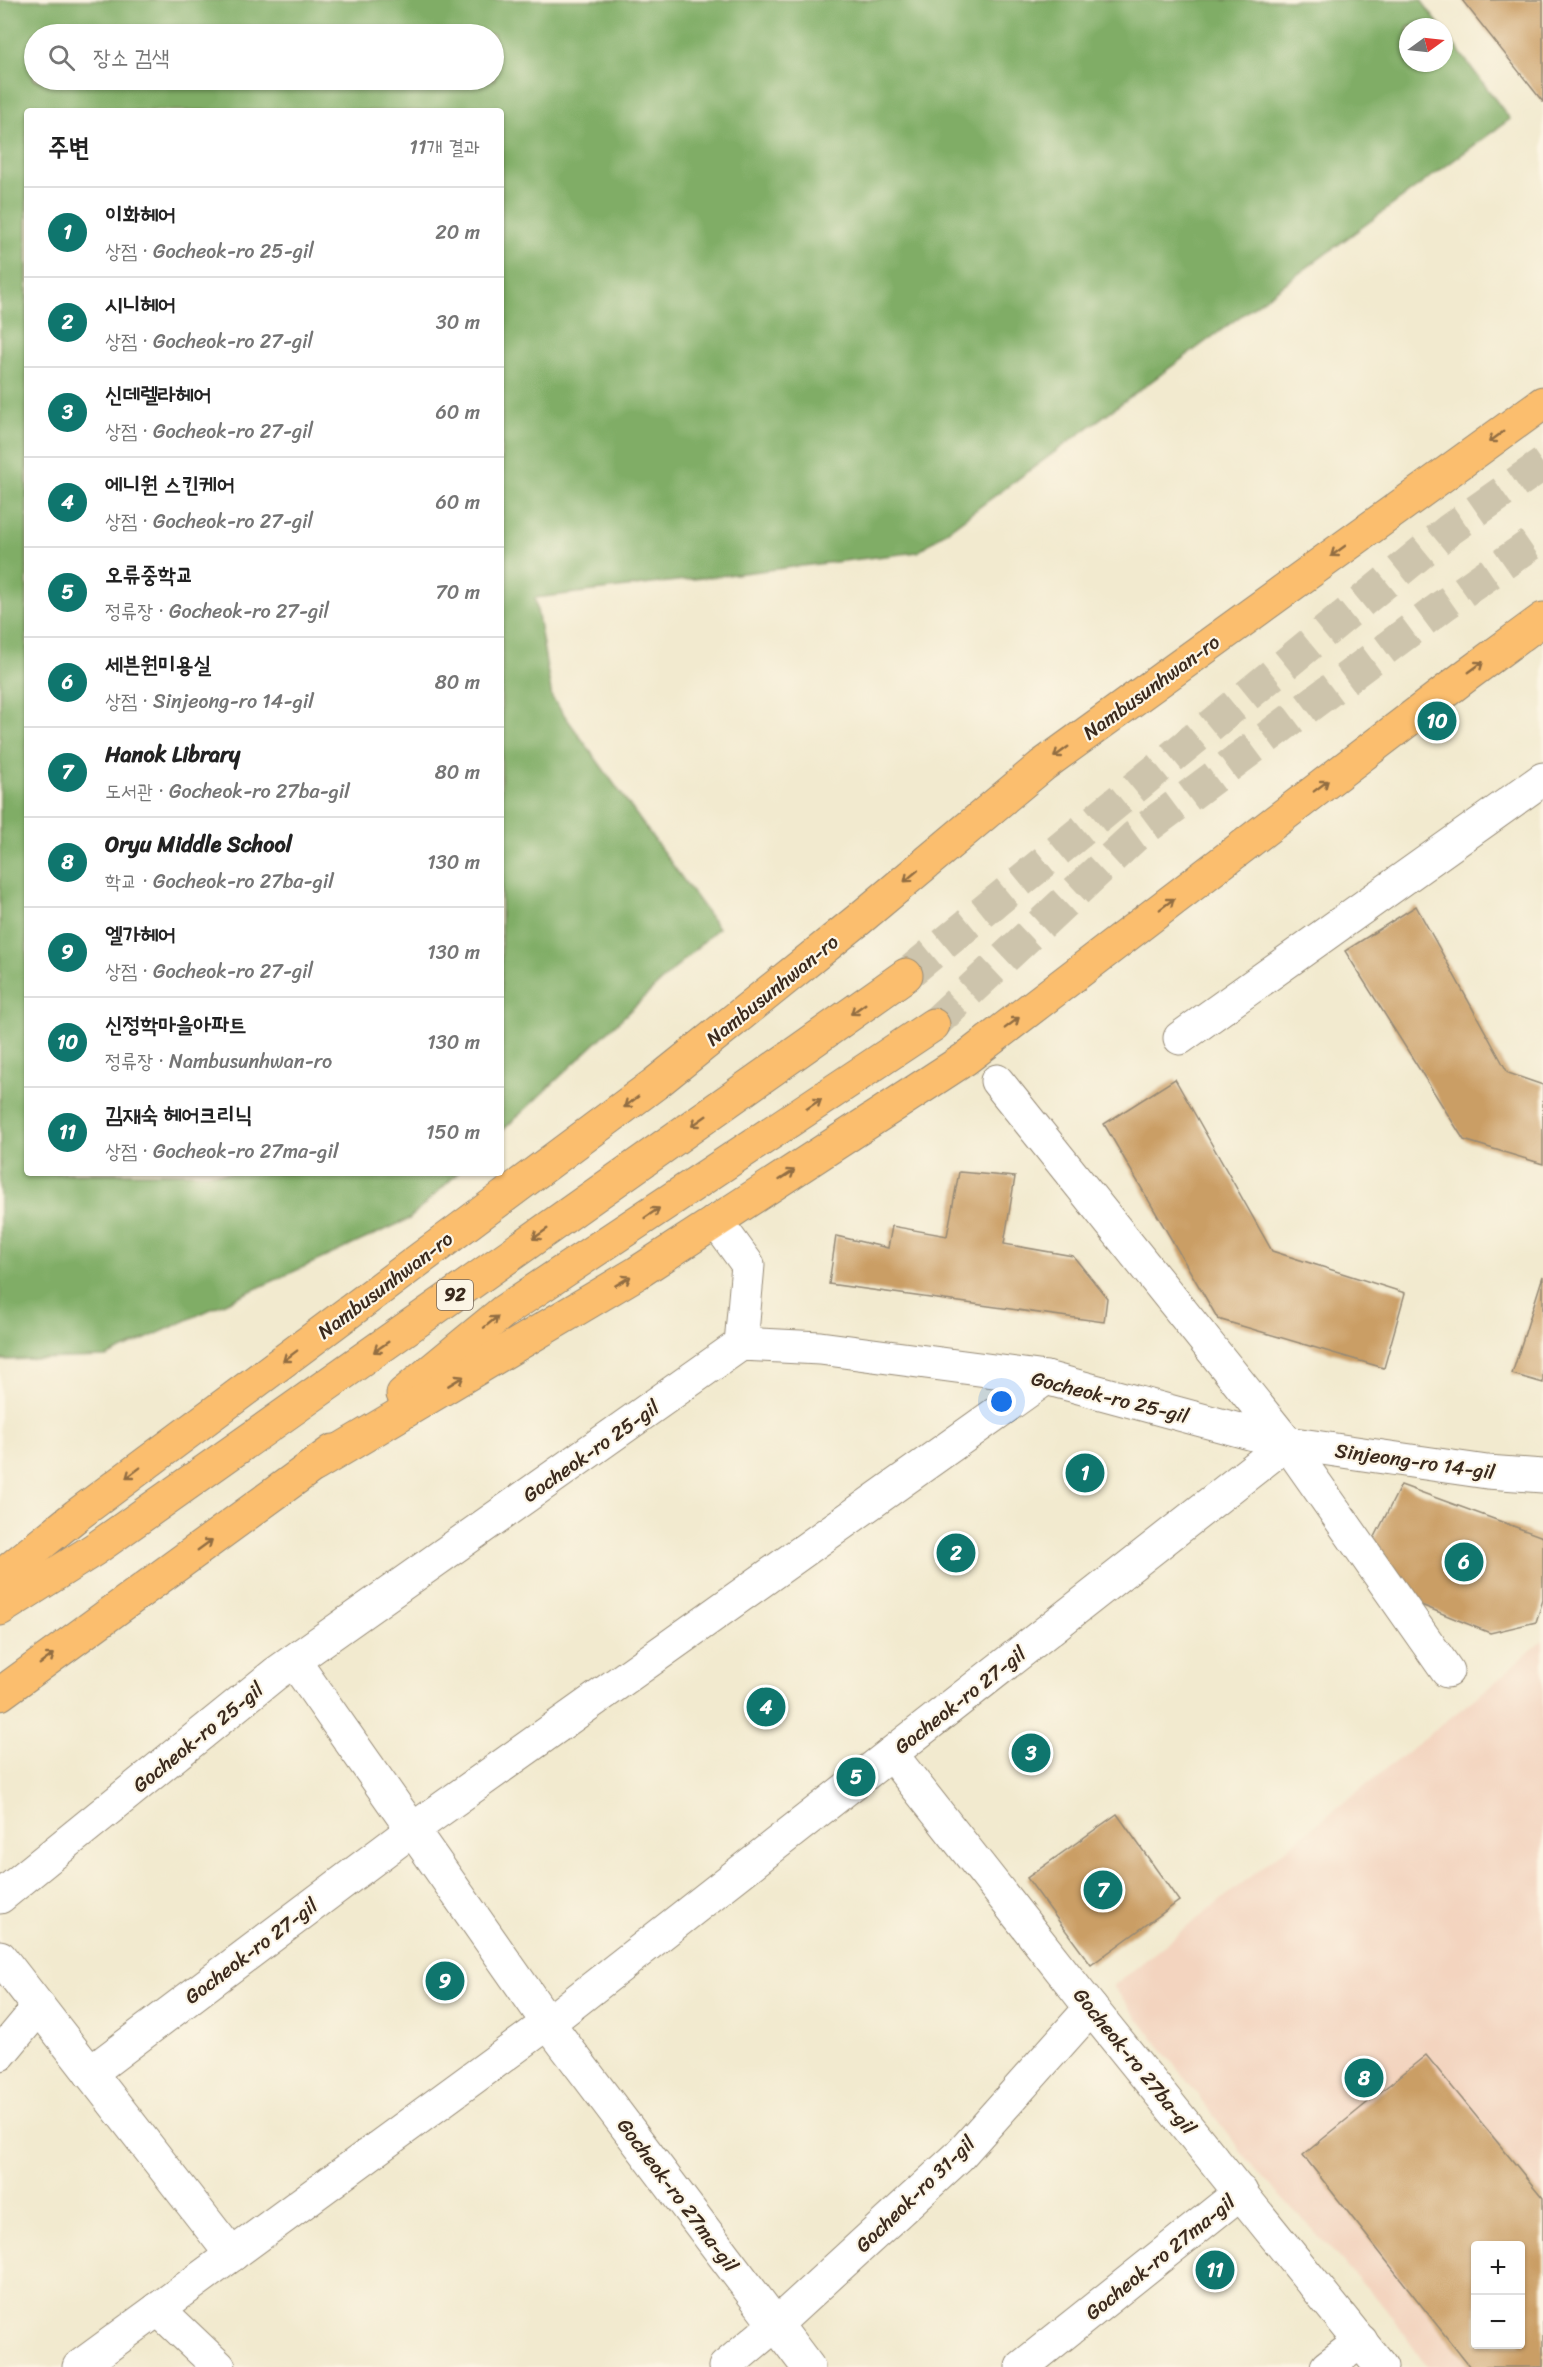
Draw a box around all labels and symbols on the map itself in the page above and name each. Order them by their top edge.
north arrow [1399,18,1453,72]
one-way arrow [1488,431,1504,443]
one-way arrow [1330,545,1346,558]
street label: Nambusunhwan-ro [1075,625,1228,750]
one-way arrow [1468,661,1484,674]
pin: 10 [1418,698,1456,744]
one-way arrow [1053,746,1069,758]
one-way arrow [1313,779,1329,792]
one-way arrow [903,870,919,883]
one-way arrow [1158,898,1174,911]
street label: Nambusunhwan-ro [698,925,847,1055]
one-way arrow [851,1003,867,1015]
one-way arrow [1004,1017,1020,1030]
one-way arrow [624,1096,640,1108]
one-way arrow [806,1098,823,1111]
one-way arrow [692,1115,708,1128]
one-way arrow [778,1169,795,1181]
one-way arrow [643,1206,660,1218]
street label: Nambusunhwan-ro [310,1222,461,1348]
one-way arrow [532,1228,549,1240]
one-way arrow [614,1275,631,1287]
road number: 92 [437,1280,473,1310]
one-way arrow [483,1315,498,1329]
one-way arrow [373,1341,389,1353]
one-way arrow [282,1350,298,1363]
street label: Gocheok-ro 25-gil [1027,1361,1193,1434]
one-way arrow [447,1375,464,1387]
your location [987,1387,1016,1416]
street label: Gocheok-ro 25-gil [515,1391,668,1512]
street label: Sinjeong-ro 14-gil [1333,1433,1498,1490]
pin: 1 [1066,1450,1104,1496]
one-way arrow [126,1466,142,1479]
pin: 2 [936,1530,976,1576]
one-way arrow [197,1539,213,1551]
pin: 6 [1444,1540,1484,1584]
street label: Gocheok-ro 27-gil [886,1637,1034,1764]
one-way arrow [39,1653,55,1666]
street label: Gocheok-ro 25-gil [125,1673,272,1802]
pin: 4 [746,1684,786,1730]
pin: 3 [1012,1730,1050,1776]
pin: 5 [836,1754,876,1800]
pin: 7 [1084,1868,1122,1912]
street label: Gocheok-ro 27-gil [177,1889,326,2014]
pin: 9 [426,1958,464,2004]
street label: Gocheok-ro 27ba-gil [1064,1980,1206,2144]
pin: 8 [1344,2056,1384,2100]
street label: Gocheok-ro 27ma-gil [608,2111,748,2281]
street label: Gocheok-ro 31-gil [847,2127,984,2261]
street label: Gocheok-ro 27ma-gil [1077,2185,1244,2329]
pin: 11 [1196,2248,1234,2292]

